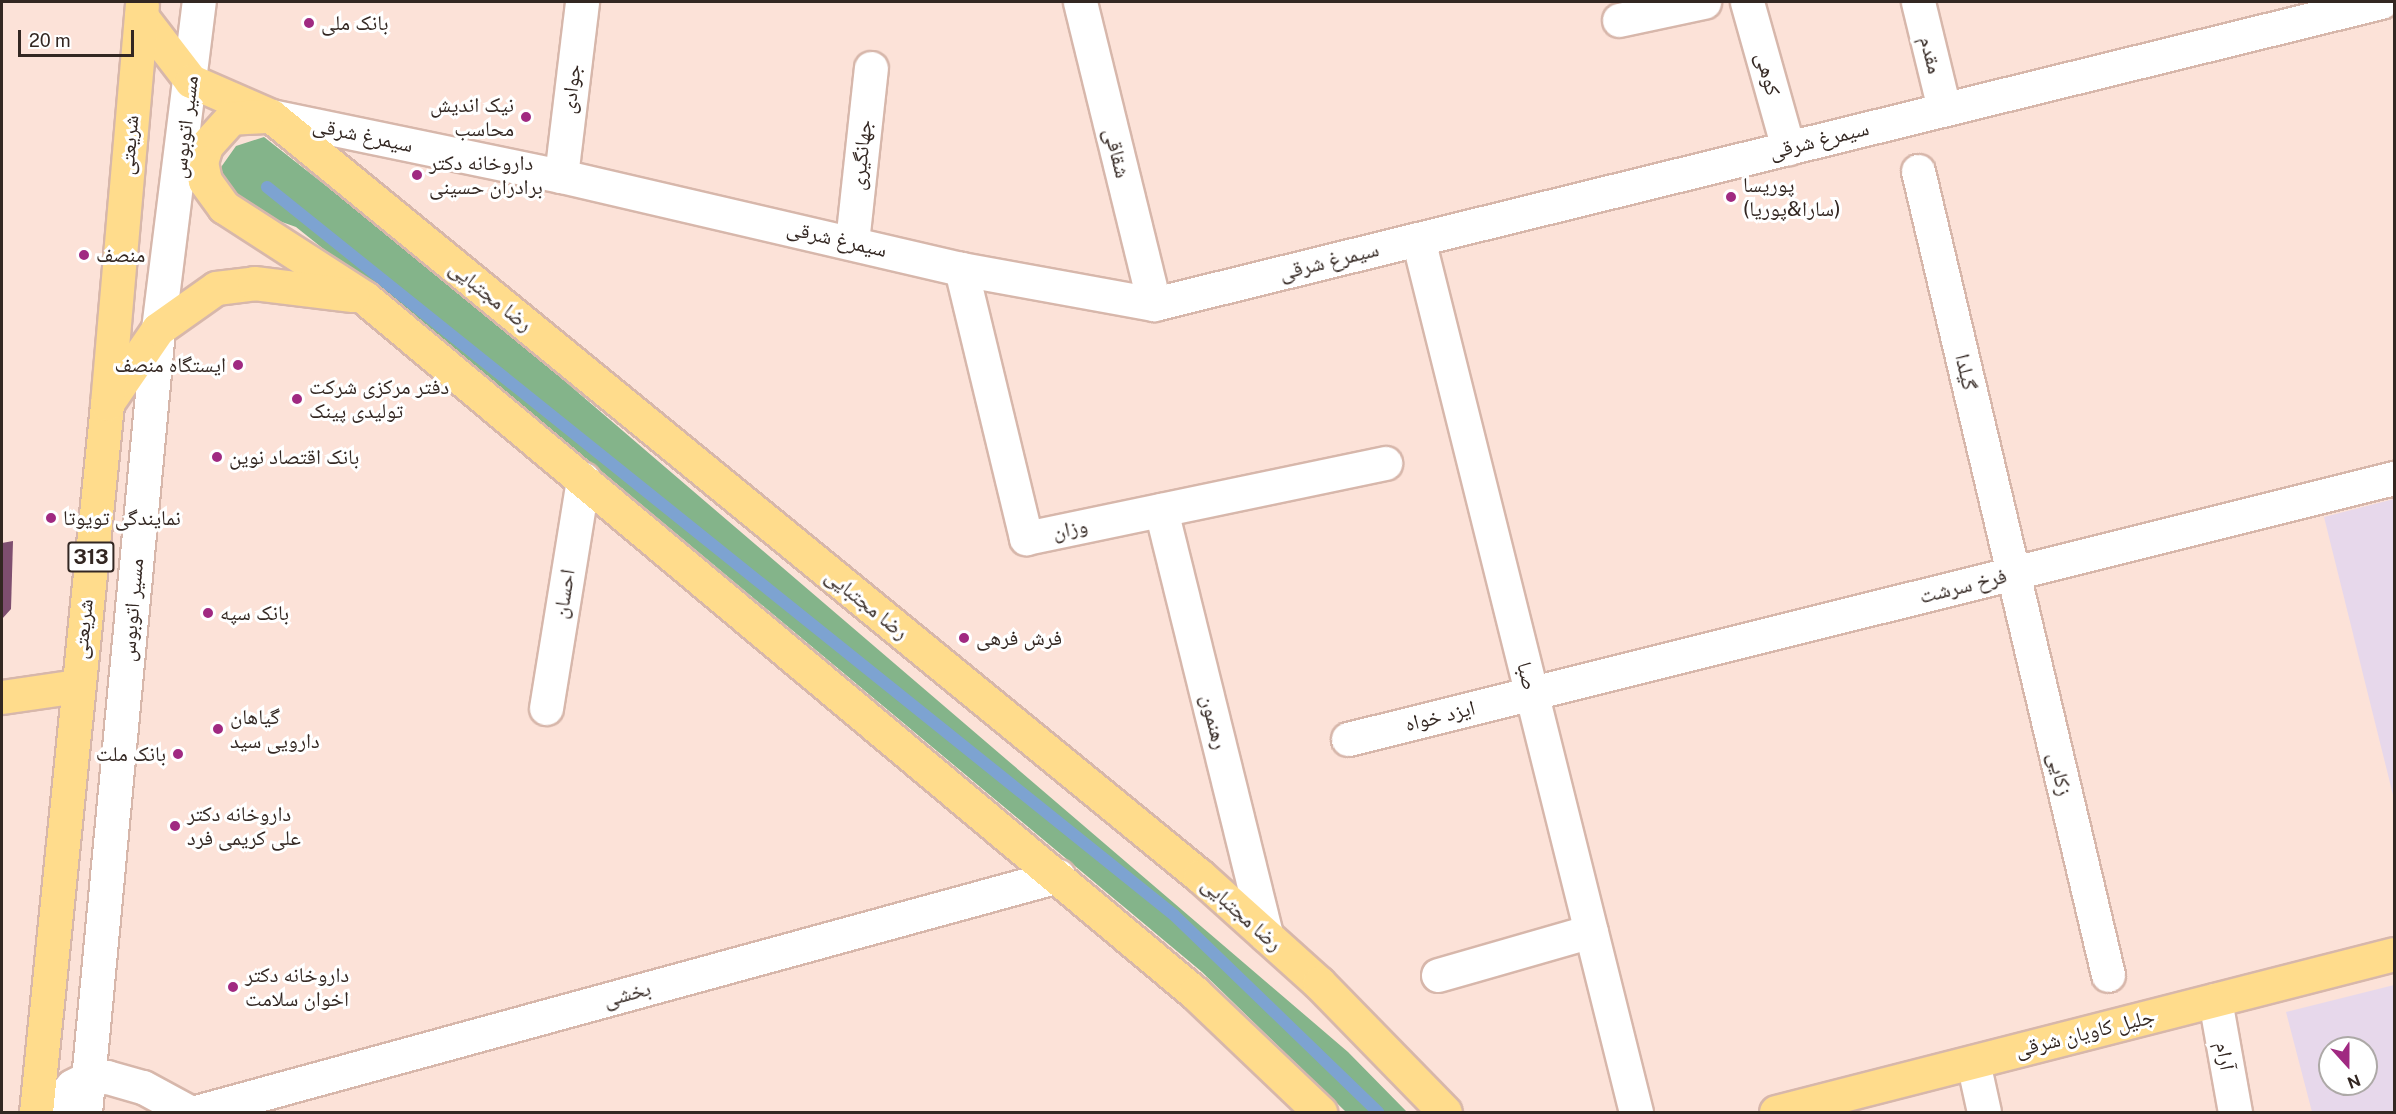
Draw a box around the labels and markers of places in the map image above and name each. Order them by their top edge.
place label: بانک ملی [321,10,388,36]
marker: بانک ملی [302,16,316,30]
place label: نیک اندیش محاسب [430,92,514,142]
marker: نیک اندیش محاسب [519,110,533,124]
place label: داروخانه دکتر برادران حسینی [429,150,543,200]
marker: داروخانه دکتر برادران حسینی [410,168,424,182]
place label: پوریسا (سارا&پوریا) [1743,172,1841,222]
marker: پوریسا (سارا&پوریا) [1724,190,1738,204]
place label: منصف [96,242,145,268]
marker: منصف [77,248,91,262]
place label: ایستگاه منصف [114,352,226,378]
marker: ایستگاه منصف [231,358,245,372]
place label: دفتر مرکزی شرکت تولیدی پینک [309,374,449,424]
marker: دفتر مرکزی شرکت تولیدی پینک [290,392,304,406]
place label: بانک اقتصاد نوین [229,444,359,470]
marker: بانک اقتصاد نوین [210,450,224,464]
place label: نمایندگی تویوتا [63,505,181,531]
marker: نمایندگی تویوتا [44,511,58,525]
place label: بانک سپه [220,600,289,626]
marker: بانک سپه [201,606,215,620]
place label: فرش فرهی [976,625,1062,651]
marker: فرش فرهی [957,631,971,645]
place label: گیاهان دارویی سید [230,704,320,754]
marker: گیاهان دارویی سید [211,722,225,736]
place label: بانک ملت [96,741,166,767]
marker: بانک ملت [171,747,185,761]
place label: داروخانه دکتر علی کریمی فرد [187,801,301,851]
marker: داروخانه دکتر علی کریمی فرد [168,819,182,833]
place label: داروخانه دکتر اخوان سلامت [245,962,349,1012]
marker: داروخانه دکتر اخوان سلامت [226,980,240,994]

